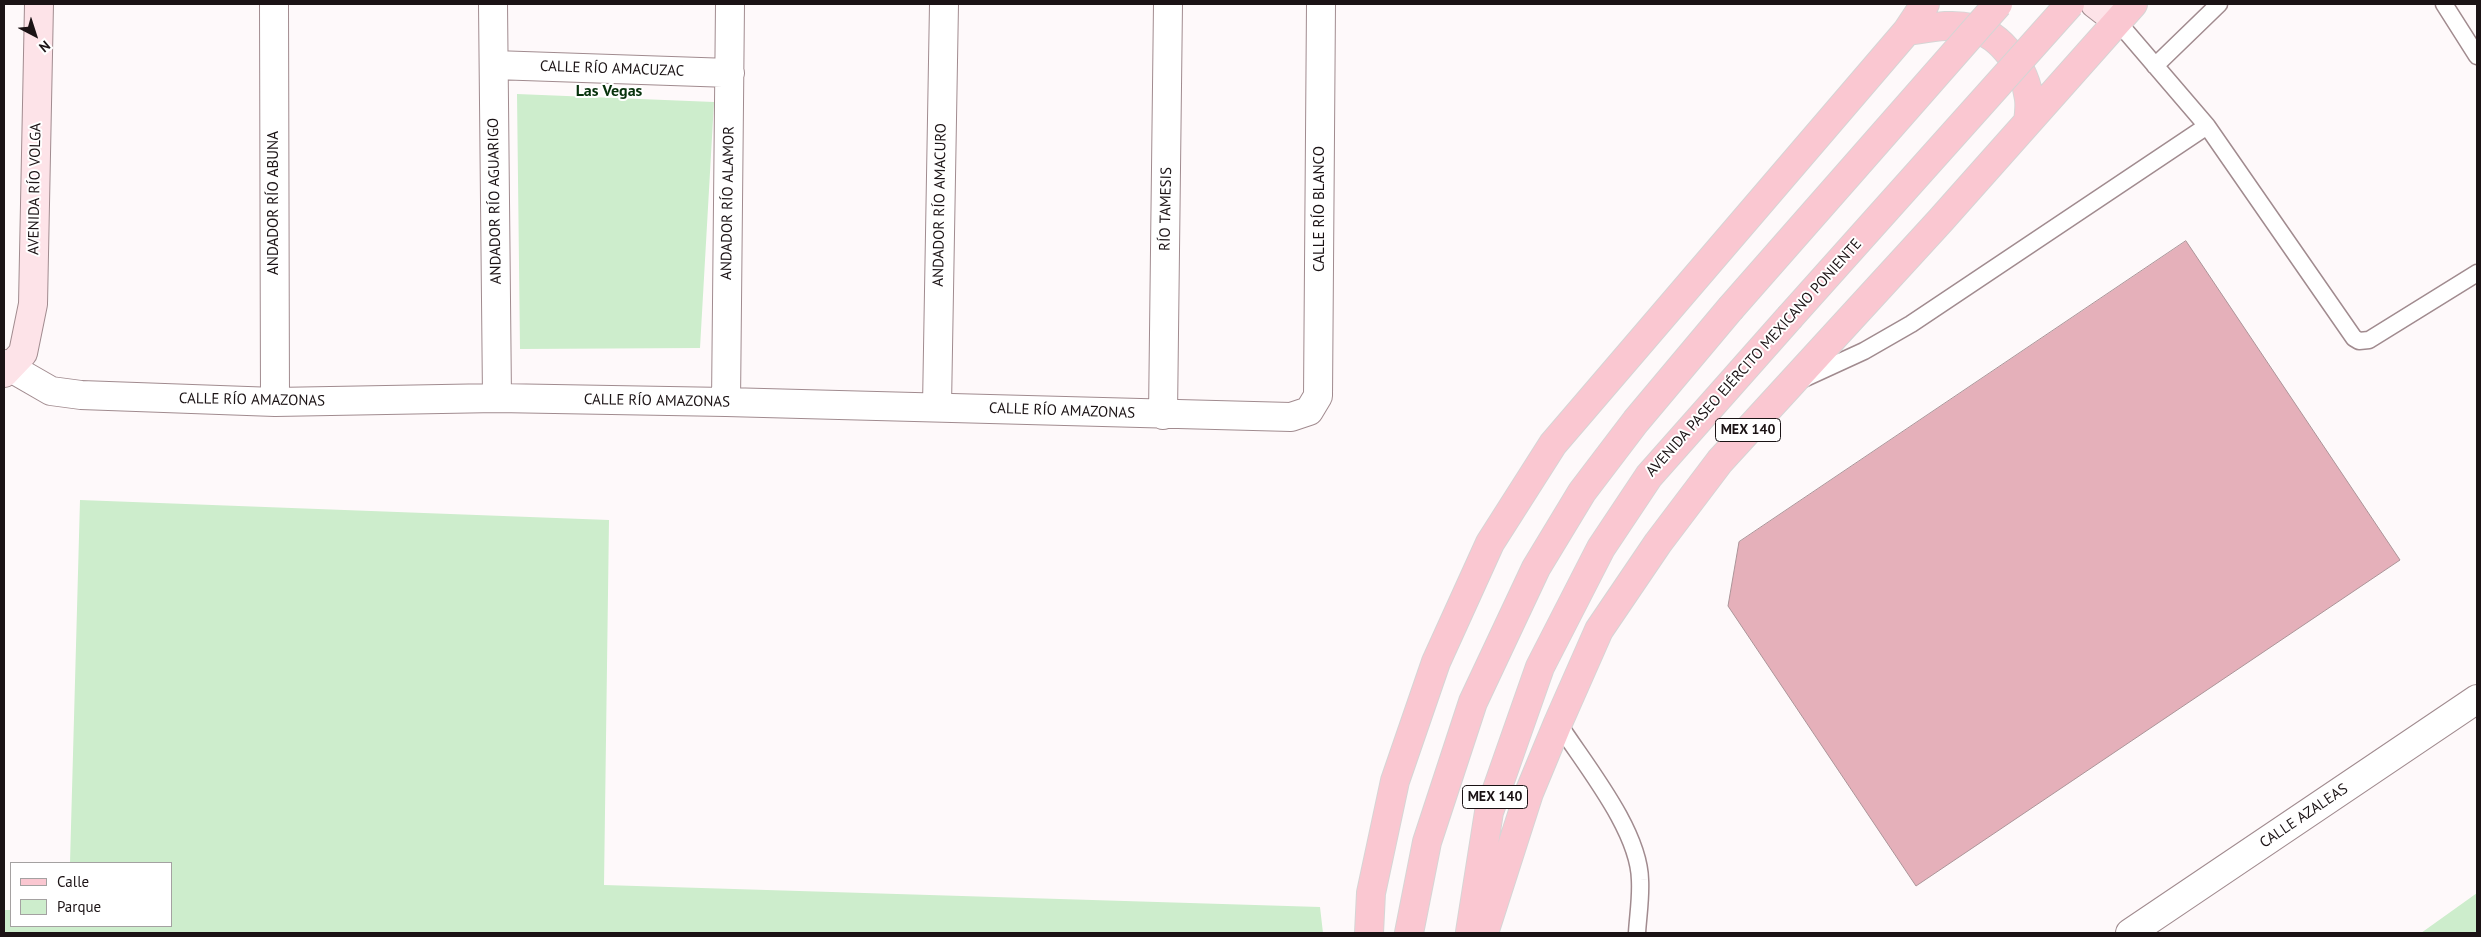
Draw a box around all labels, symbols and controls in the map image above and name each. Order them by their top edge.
north arrow [10,10,60,60]
text: N [35,37,54,56]
street label: CALLE RÍO AMACUZAC [540,57,684,81]
district label: Las Vegas [576,81,642,101]
street label: ANDADOR RÍO AGUARIGO [485,118,505,284]
street label: AVENIDA RÍO VOLGA [25,123,45,255]
street label: ANDADOR RÍO AMACURO [930,123,950,287]
street label: ANDADOR RÍO ALAMOR [718,126,738,280]
street label: ANDADOR RÍO ABUNA [265,131,283,275]
street label: CALLE RÍO BLANCO [1311,146,1329,272]
street label: RÍO TAMESIS [1156,167,1176,251]
street label: AVENIDA PASEO EJÉRCITO MEXICANO PONIENTE [1642,235,1866,481]
street label: CALLE RÍO AMAZONAS [179,390,325,410]
street label: CALLE RÍO AMAZONAS [584,391,730,411]
street label: CALLE RÍO AMAZONAS [989,399,1135,423]
road number: MEX 140 [1716,418,1780,442]
street label: CALLE AZALEAS [2257,780,2351,852]
road number: MEX 140 [1462,786,1528,809]
legend [10,862,172,927]
text: Calle [57,872,89,891]
text: Parque [57,897,101,916]

